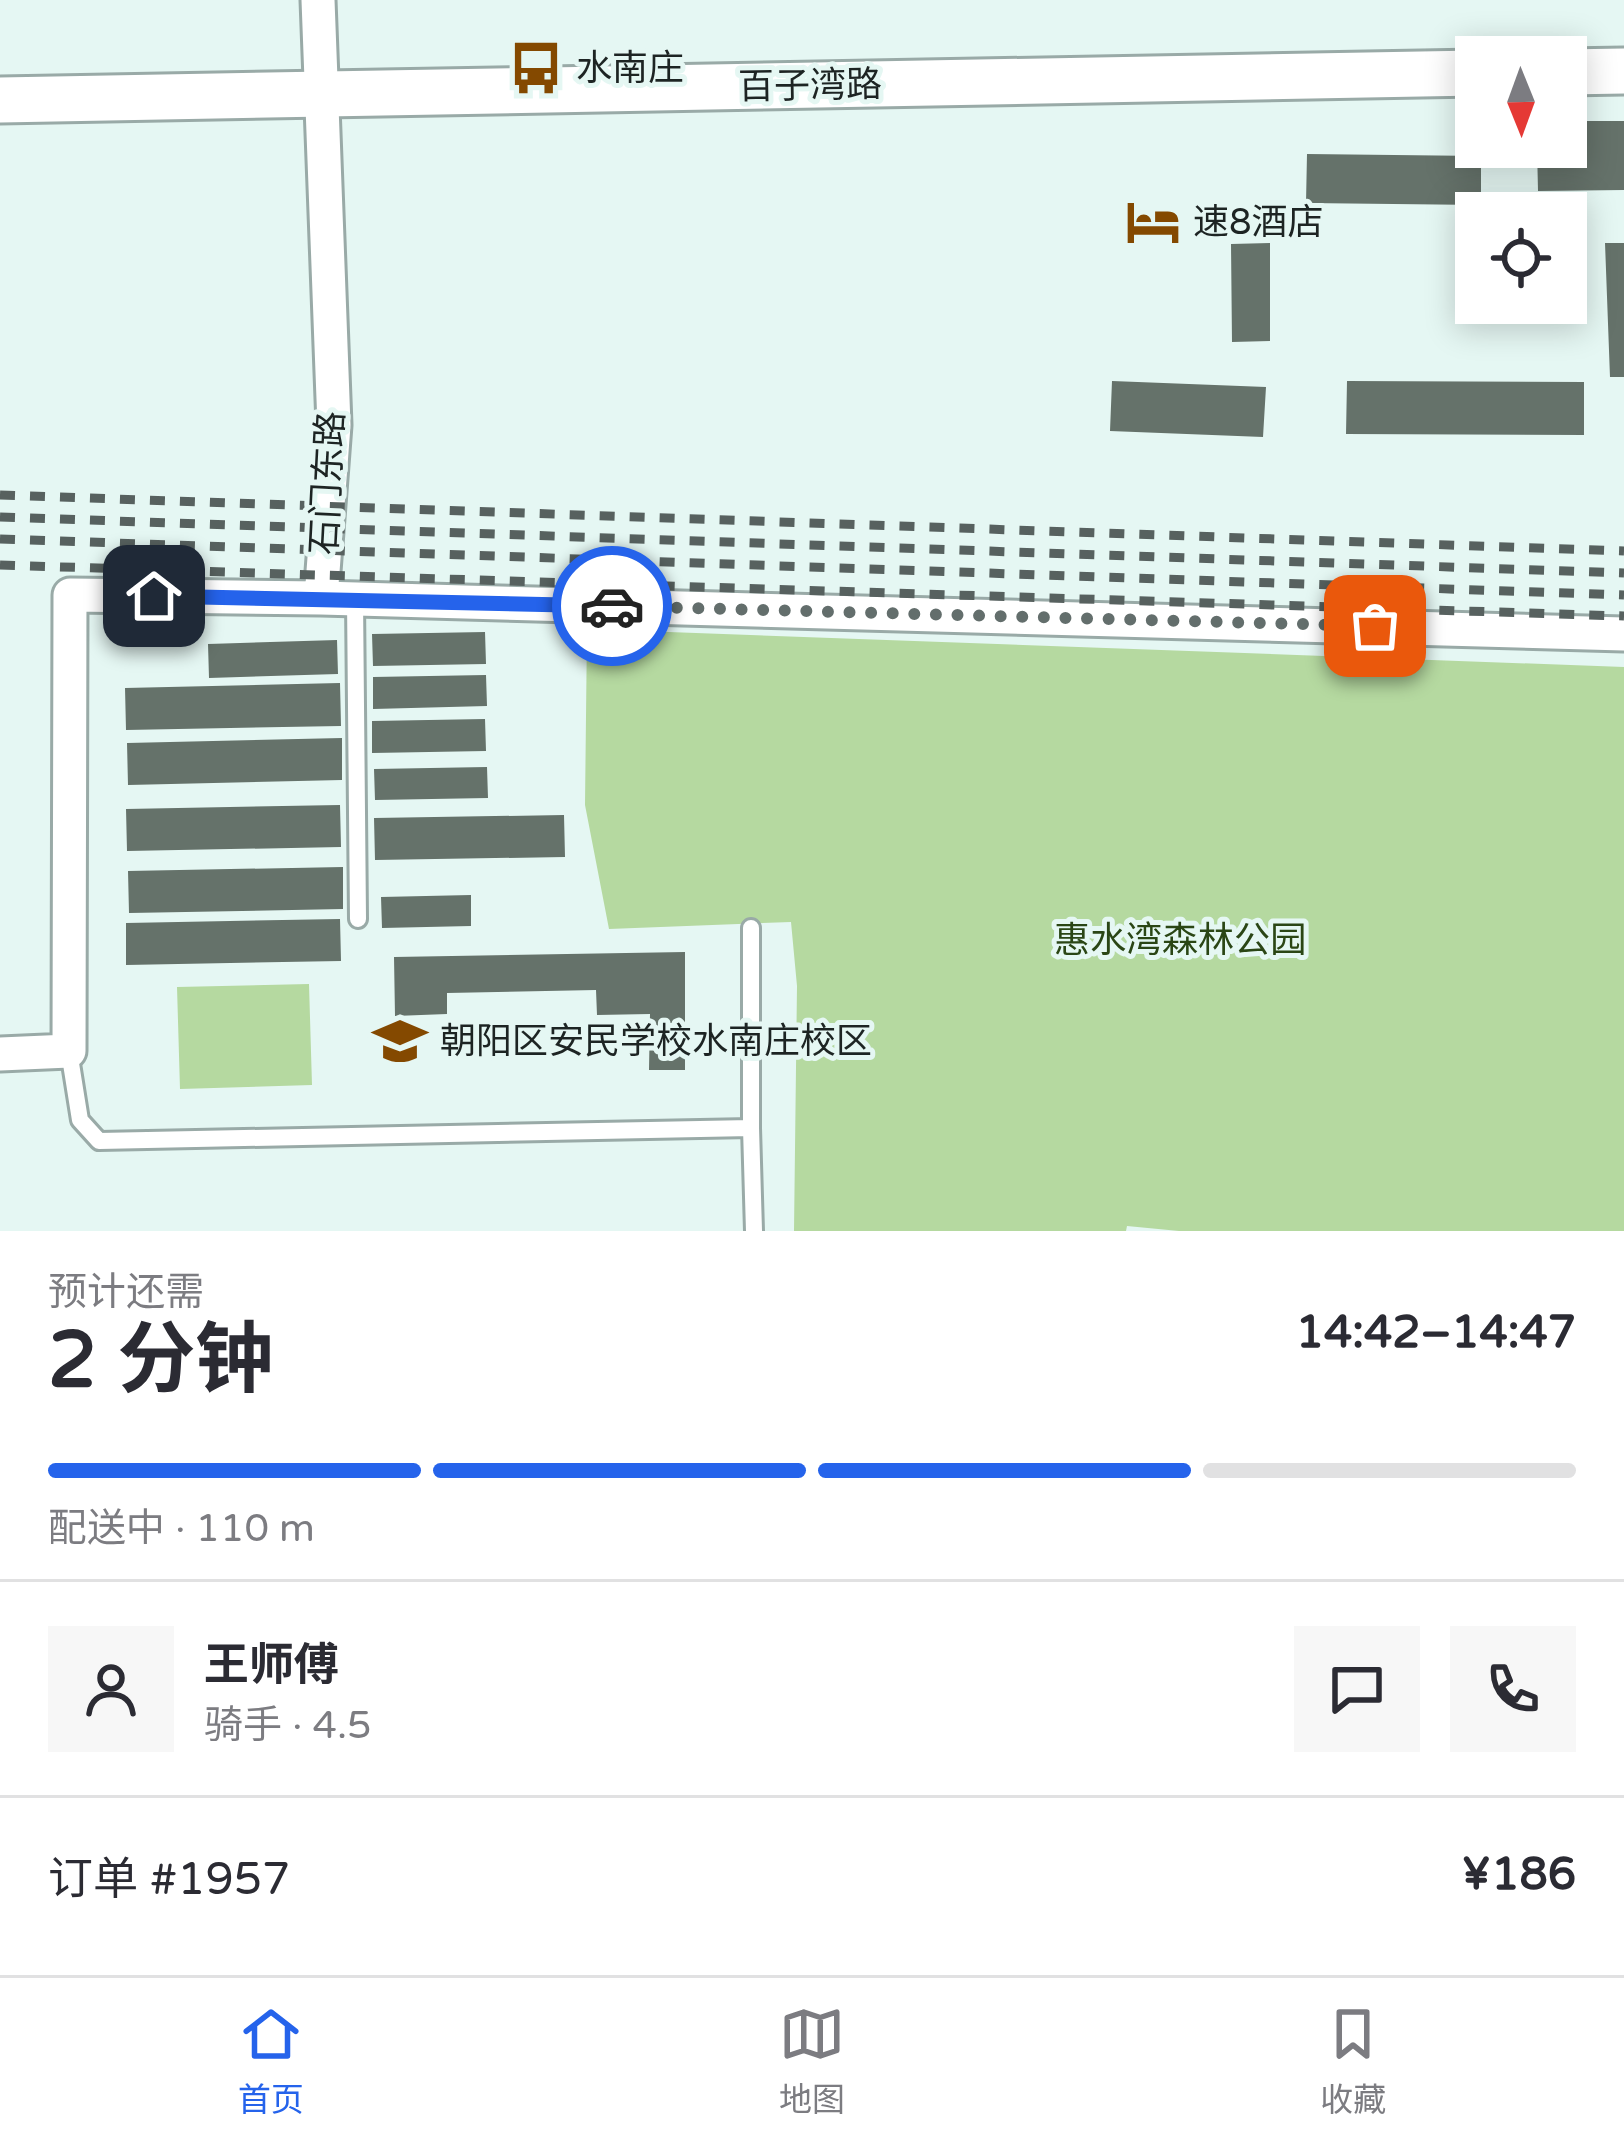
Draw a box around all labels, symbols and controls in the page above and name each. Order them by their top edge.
north arrow [1455,36,1587,168]
map controls [1455,36,1587,324]
bus stop icon: 水南庄 [507,39,565,97]
place label: 水南庄 [576,47,684,90]
street label: 百子湾路 [738,63,882,109]
button: locate [1455,192,1587,324]
hotel icon: 速8酒店 [1124,193,1182,251]
place label: 速8酒店 [1193,201,1324,244]
street label: 石门东路 [303,410,353,556]
pin [103,545,205,647]
courier [552,546,672,666]
icon: home [121,563,187,629]
icon: car [579,573,645,639]
pin [1324,575,1426,677]
icon: bag [1342,593,1408,659]
park label: 惠水湾森林公园 [1054,919,1306,962]
school or university icon: 朝阳区安民学校水南庄校区 [371,1012,429,1070]
place label: 朝阳区安民学校水南庄校区 [440,1020,872,1063]
text: 预计还需 [48,1269,204,1316]
text: 14:42–14:47 [1296,1306,1576,1360]
text: 2 分钟 [48,1314,273,1408]
text: 配送中 · 110 m [48,1505,315,1552]
button: person [48,1626,174,1752]
button: chat [1294,1626,1420,1752]
button: phone [1450,1626,1576,1752]
text: 王师傅 [204,1639,339,1693]
text: 骑手 · 4.5 [204,1702,372,1749]
text: ¥186 [1462,1848,1576,1902]
text: 订单 #1957 [48,1853,290,1907]
tab: 首页 [238,2001,304,2121]
tab: 地图 [779,2001,845,2121]
tab: 收藏 [1320,2001,1386,2121]

